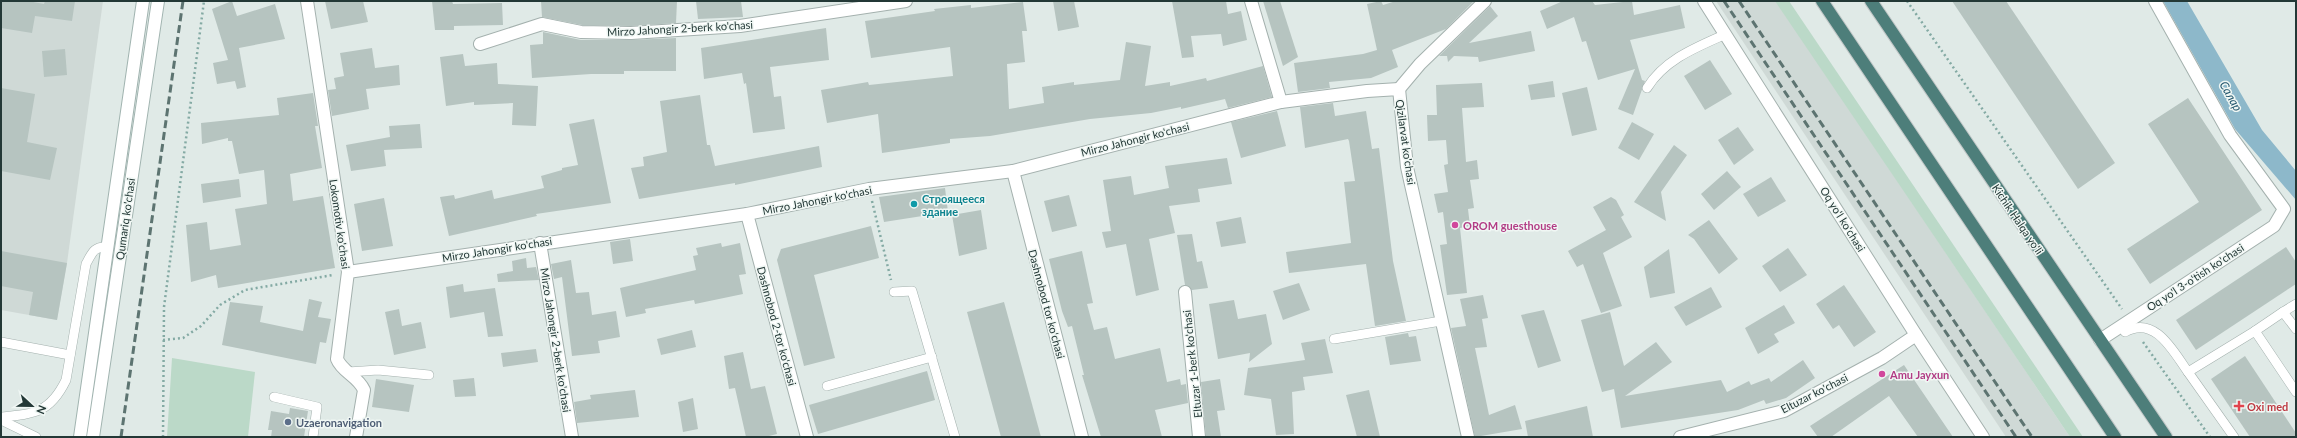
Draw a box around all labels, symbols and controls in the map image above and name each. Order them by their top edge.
street label: Mirzo Jahongir 2-berk ko'chasi [607,18,754,38]
water label: Салар [2216,78,2246,114]
street label: Qizilarvat ko'chasi [1394,98,1418,186]
street label: Mirzo Jahongir ko'chasi [1079,119,1191,159]
street label: Qumariq ko'chasi [113,177,137,261]
street label: Lokomotiv ko'chasi [327,178,353,270]
street label: Kichik Halqa yo'li [1990,181,2046,257]
street label: Mirzo Jahongir ko'chasi [761,183,873,217]
street label: Oq yo'l ko'chasi [1818,184,1868,254]
place label: Строящееся здание [922,192,985,218]
marker: Строящееся здание [909,199,919,209]
place label: OROM guesthouse [1463,219,1557,232]
marker: OROM guesthouse [1450,220,1460,230]
street label: Mirzo Jahongir ko'chasi [441,234,553,264]
street label: Oq yo'l 3-o'tish ko'chasi [2144,240,2246,313]
street label: Dashnobod tor ko'chasi [1026,248,1068,360]
street label: Dashnobod 2-tor ko'chasi [755,265,799,387]
street label: Mirzo Jahongir 2-berk ko'chasi [538,267,574,414]
street label: Eltuzar 1-berk ko'chasi [1180,309,1204,419]
place label: Amu Jayxun [1889,368,1949,381]
marker: Amu Jayxun [1877,369,1887,379]
street label: Eltuzar ko'chasi [1778,370,1850,415]
north arrow [12,386,52,426]
place label: Oxi med [2247,400,2288,413]
marker: Oxi med [2234,401,2244,411]
text: N [34,404,49,416]
place label: Uzaeronavigation [296,416,382,429]
marker: Uzaeronavigation [283,417,293,427]

